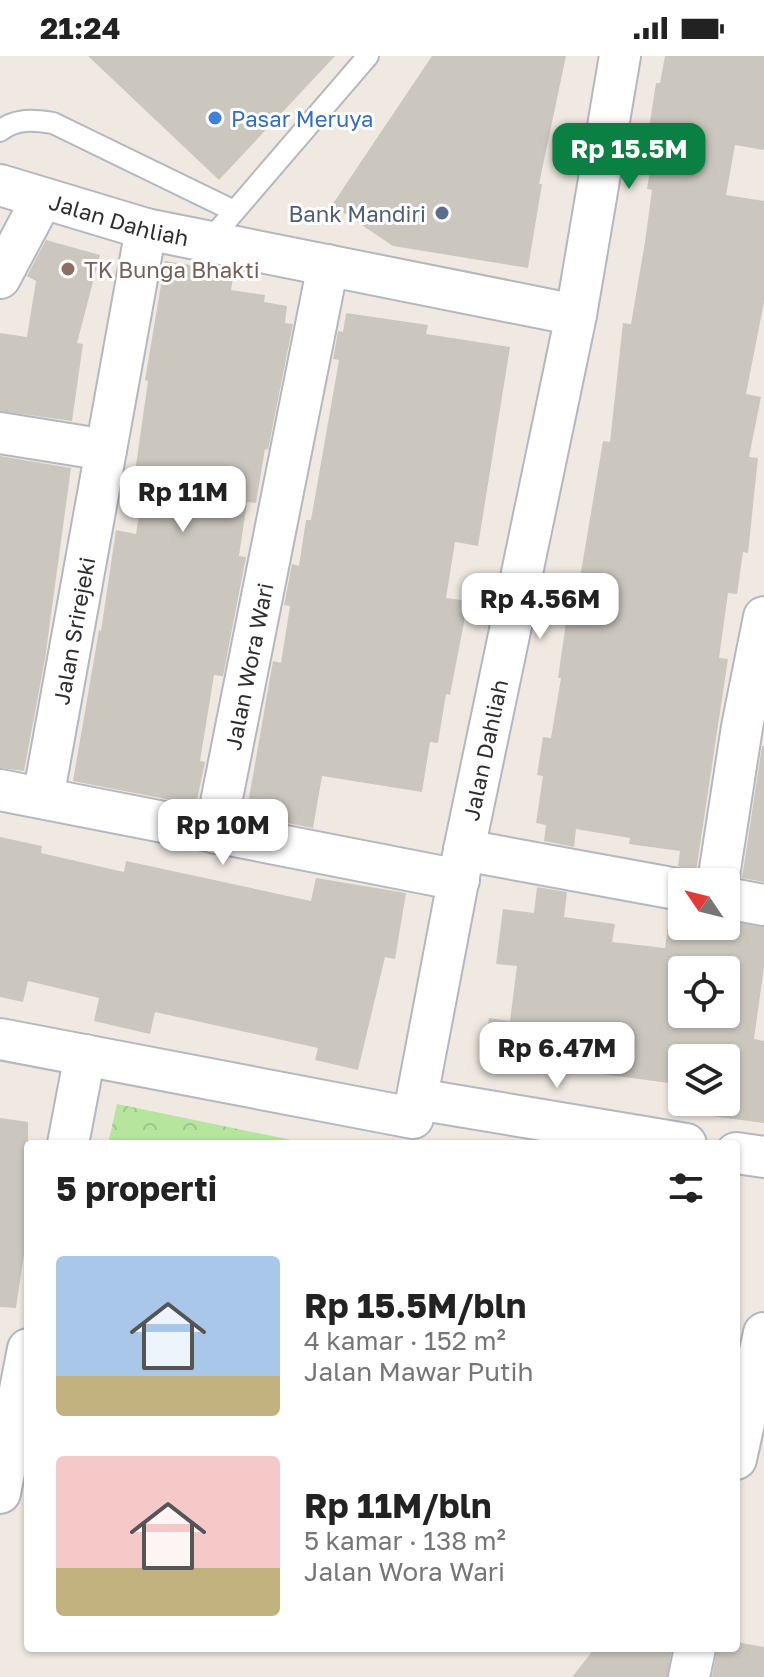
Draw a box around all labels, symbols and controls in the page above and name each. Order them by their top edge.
text: 21:24 [40,10,120,46]
place label: Pasar Meruya [231,105,373,132]
marker: Pasar Meruya [206,109,224,127]
pin: Rp 15.5M [546,123,712,191]
text: Rp 15.5M [570,133,688,164]
street label: Jalan Dahliah [46,187,191,251]
place label: Bank Mandiri [289,200,426,227]
marker: Bank Mandiri [433,204,451,222]
place label: TK Bunga Bhakti [84,256,260,283]
marker: TK Bunga Bhakti [59,260,77,278]
pin: Rp 11M [118,466,248,534]
text: Rp 11M [138,476,228,507]
street label: Jalan Srirejeki [47,555,100,707]
pin: Rp 4.56M [457,573,623,641]
street label: Jalan Wora Wari [218,580,278,752]
text: Rp 4.56M [480,583,600,614]
street label: Jalan Dahliah [457,677,513,823]
pin: Rp 10M [158,799,288,867]
text: Rp 10M [176,809,270,840]
north arrow [668,868,740,940]
map controls [668,868,740,1116]
button: locate [668,956,740,1028]
pin: Rp 6.47M [474,1022,640,1090]
text: Rp 6.47M [498,1032,616,1063]
button: layers [668,1044,740,1116]
icon: filters [664,1166,708,1210]
text: 5 properti [56,1168,217,1208]
text: Rp 15.5M/bln [304,1285,526,1325]
icon: home [120,1288,216,1384]
text: 4 kamar · 152 m² [304,1325,506,1356]
text: Jalan Mawar Putih [304,1356,533,1387]
text: Rp 11M/bln [304,1485,492,1525]
icon: home [120,1488,216,1584]
text: 5 kamar · 138 m² [304,1525,506,1556]
text: Jalan Wora Wari [304,1556,505,1587]

